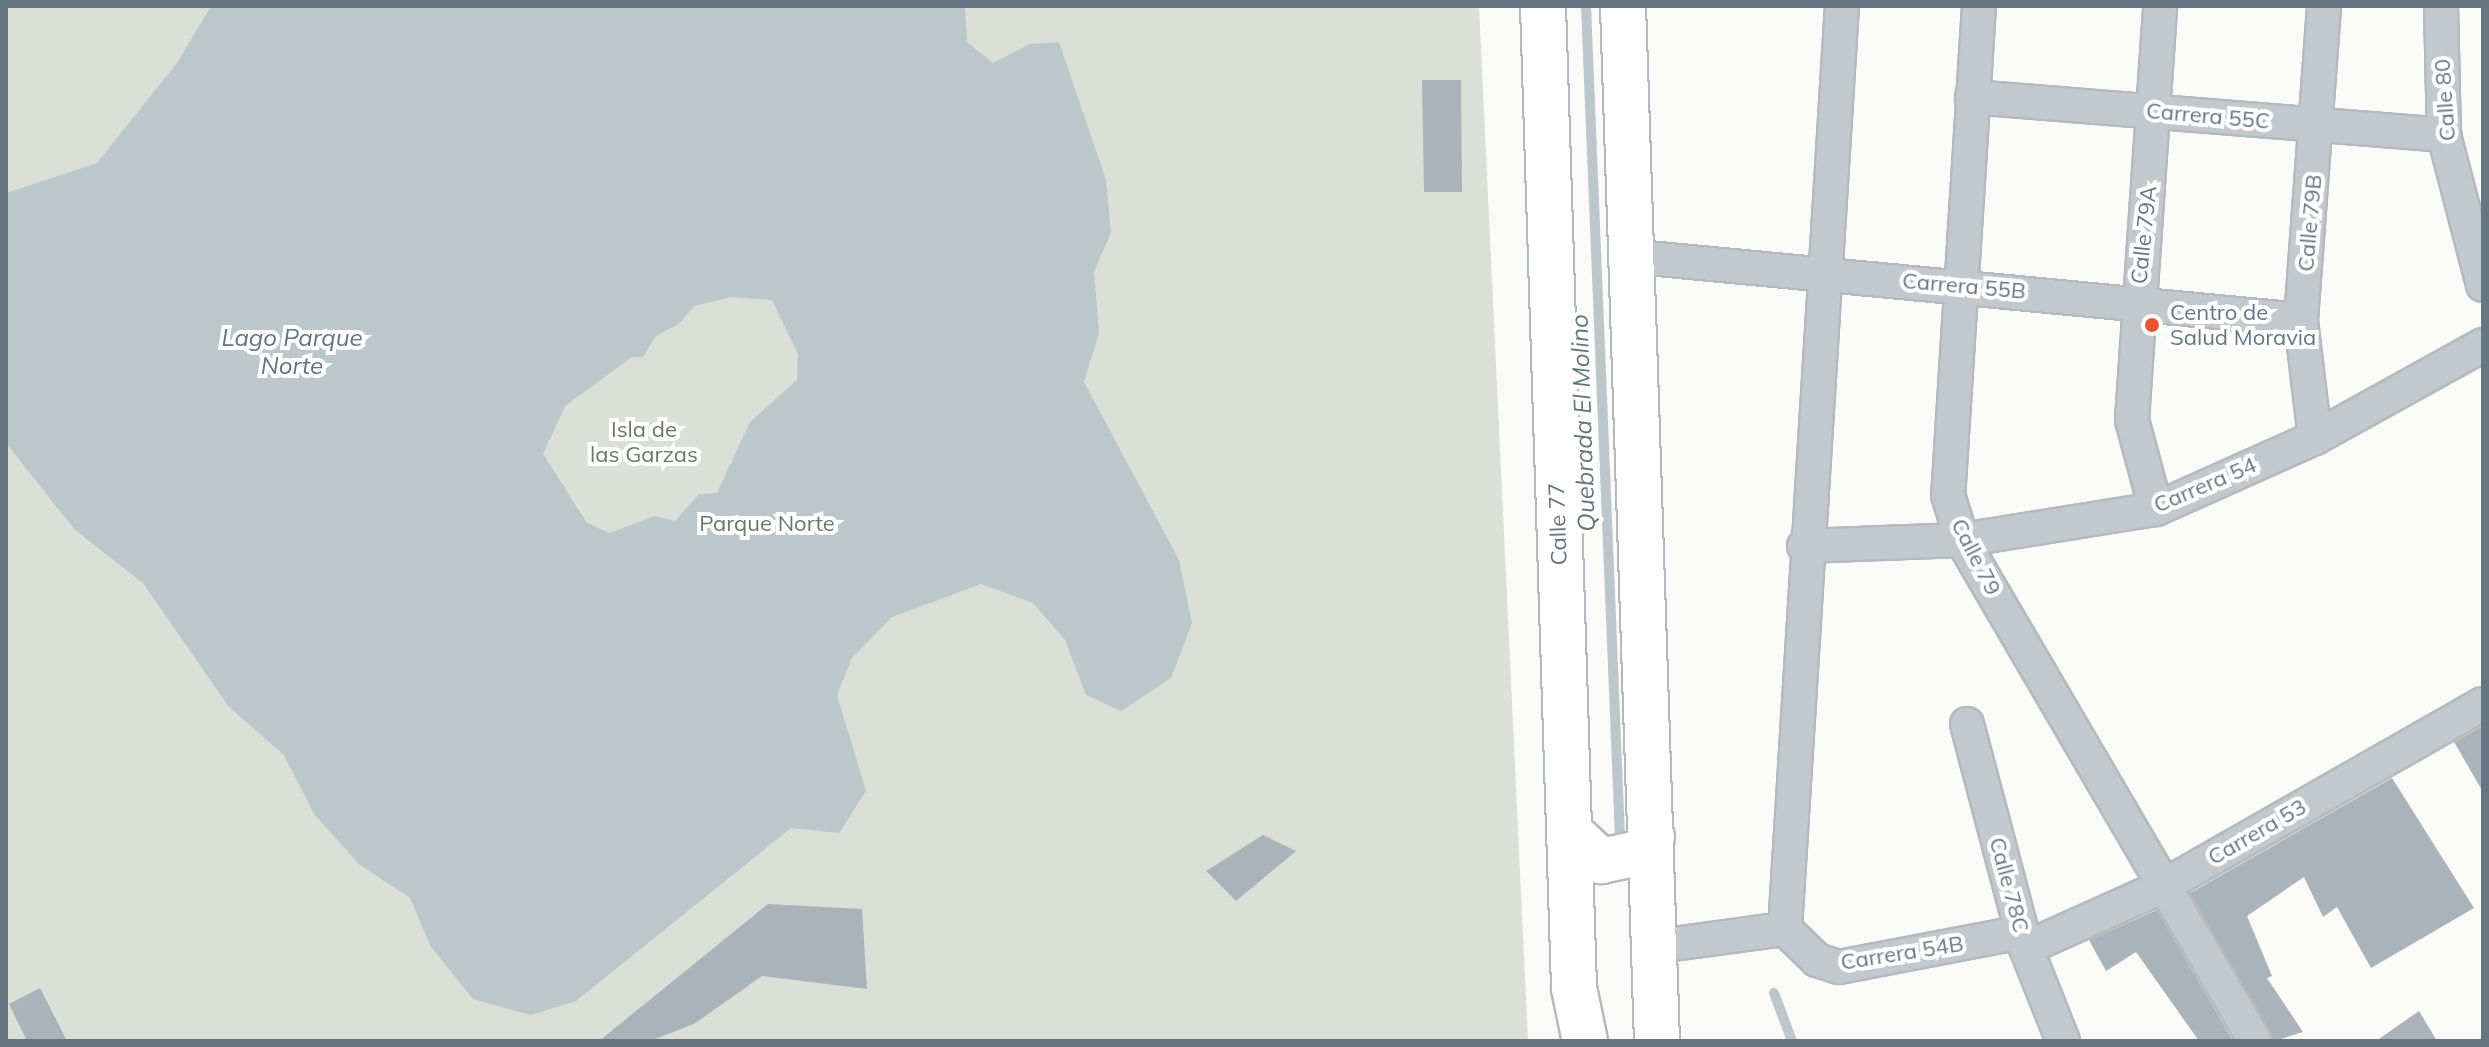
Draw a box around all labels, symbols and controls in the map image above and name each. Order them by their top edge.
street label: Calle 80 [2429,58,2461,142]
street label: Carrera 55C [2145,97,2271,135]
street label: Calle 79B [2293,173,2327,273]
street label: Calle 79A [2126,185,2162,285]
street label: Carrera 55B [1901,267,2027,305]
place label: Centro de Salud Moravia [2170,299,2316,350]
water label: Quebrada El Molino [1565,314,1601,532]
marker: Centro de Salud Moravia [2141,314,2163,336]
water label: Lago Parque Norte [221,324,363,380]
park label: Isla de las Garzas [590,416,698,468]
street label: Carrera 54 [2150,452,2260,518]
street label: Calle 77 [1543,482,1573,566]
park label: Parque Norte [699,511,835,537]
street label: Calle 79 [1946,514,2006,600]
street label: Carrera 53 [2203,793,2311,871]
street label: Calle 78C [1984,834,2034,936]
street label: Carrera 54B [1839,930,1965,976]

